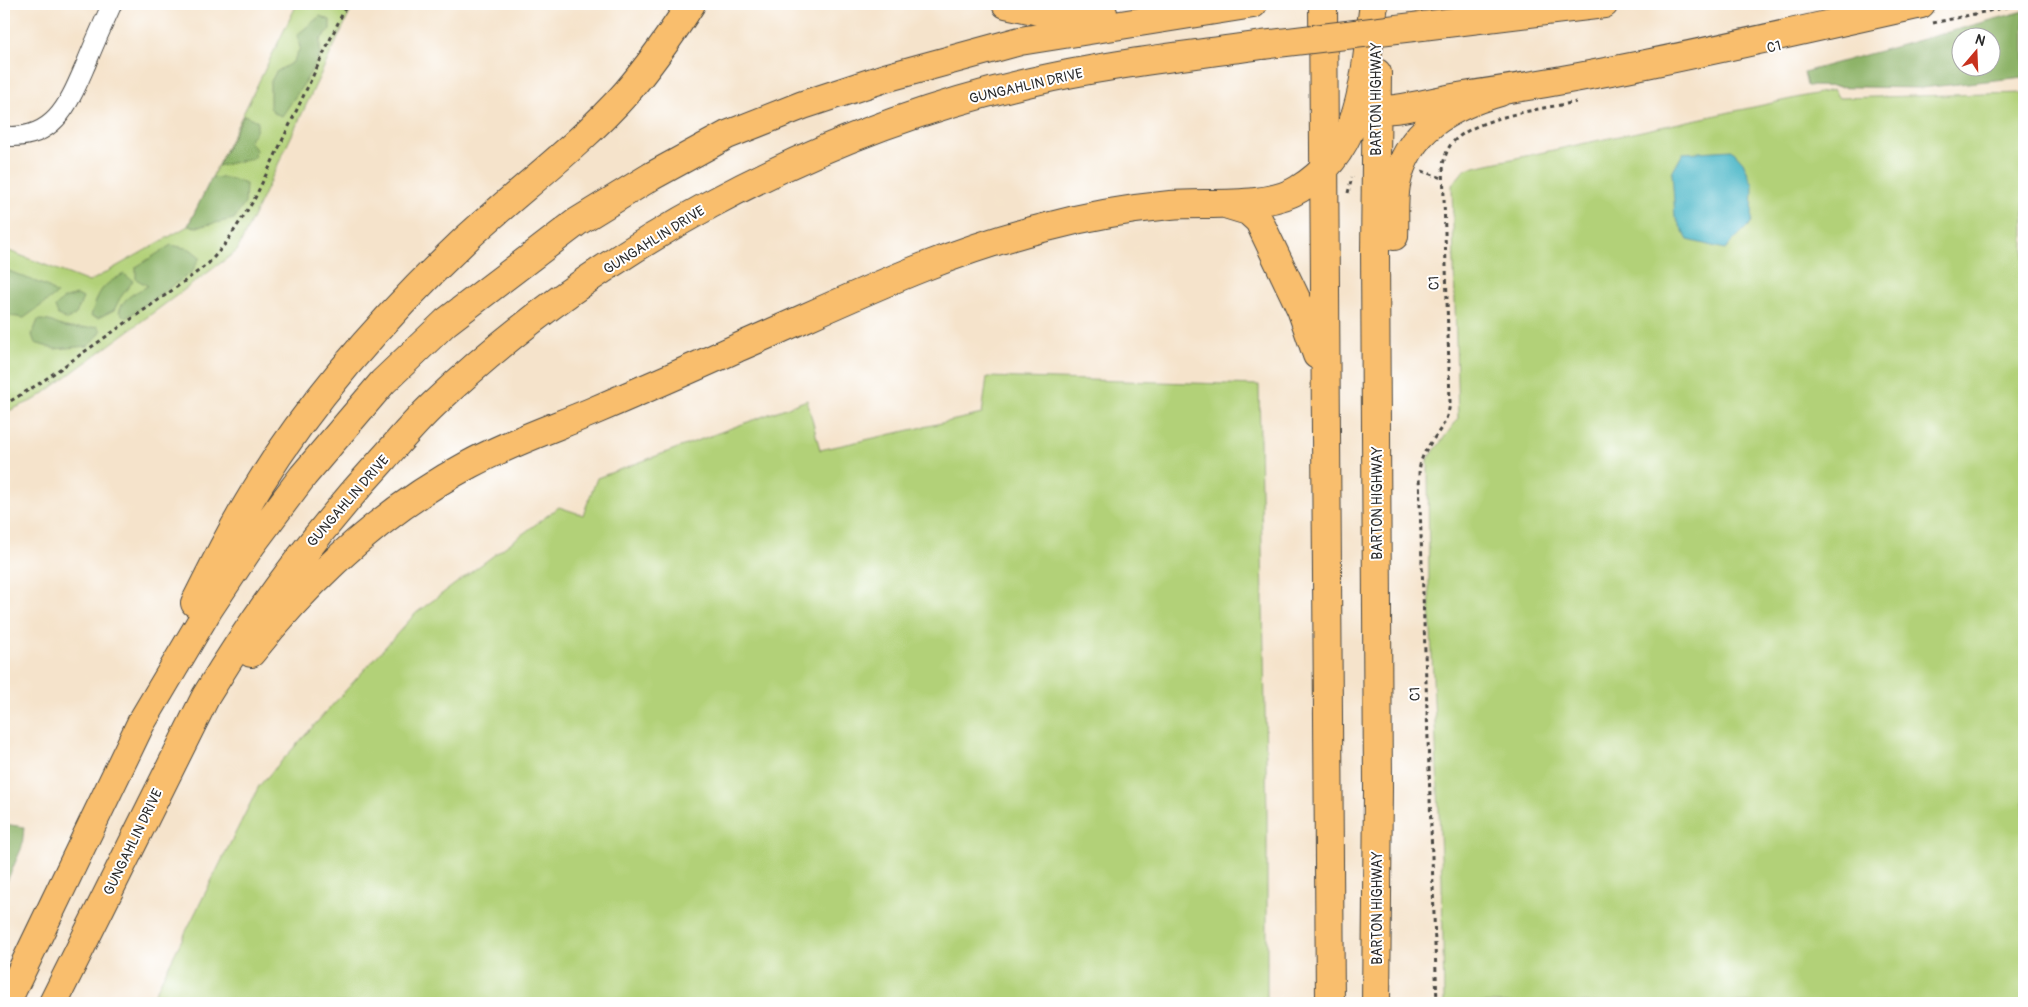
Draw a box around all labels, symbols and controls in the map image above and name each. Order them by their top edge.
north arrow [1950,28,2000,78]
text: N [1973,31,1987,50]
street label: C1 [1765,37,1783,57]
street label: BARTON HIGHWAY [1368,42,1385,156]
street label: GUNGAHLIN DRIVE [968,65,1084,107]
street label: GUNGAHLIN DRIVE [600,202,708,278]
street label: C1 [1425,276,1443,290]
street label: BARTON HIGHWAY [1369,446,1386,560]
street label: GUNGAHLIN DRIVE [304,452,392,550]
street label: C1 [1406,687,1424,701]
street label: GUNGAHLIN DRIVE [100,786,166,898]
street label: BARTON HIGHWAY [1369,851,1386,965]

